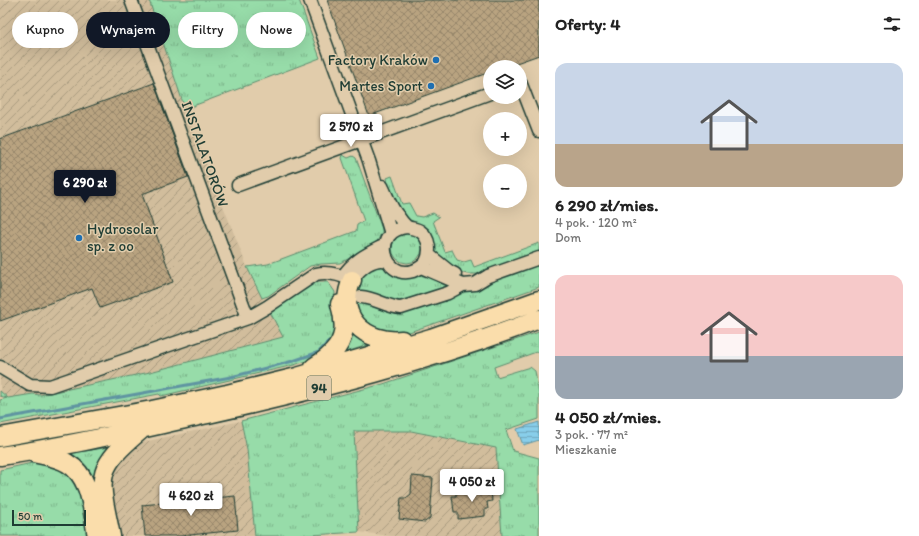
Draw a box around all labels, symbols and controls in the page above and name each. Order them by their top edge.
chip: Kupno [12,12,78,48]
chip: Wynajem [86,12,170,48]
chip: Filtry [178,12,238,48]
chip: Nowe [246,12,306,48]
icon: filters [881,13,903,35]
text: Oferty: 4 [555,14,620,34]
place label: Factory Kraków [328,51,428,69]
marker: Factory Kraków [431,55,441,65]
map controls [483,60,527,208]
button: layers [483,60,527,104]
place label: Martes Sport [339,77,423,95]
marker: Martes Sport [426,81,436,91]
icon: home [693,89,765,161]
street label: INSTALATORÓW [177,98,233,210]
button: + [483,112,527,156]
pin: 2 570 zł [310,114,392,148]
text: 2 570 zł [329,119,373,134]
button: − [483,164,527,208]
pin: 6 290 zł [44,170,126,204]
text: 6 290 zł [63,175,107,190]
text: 6 290 zł/mies. [555,195,658,215]
text: 4 pok. · 120 m² [555,215,637,230]
place label: Hydrosolar sp. z oo [87,220,158,255]
text: Dom [555,230,581,245]
marker: Hydrosolar sp. z oo [74,233,84,243]
icon: home [693,301,765,373]
road number: 94 [307,376,331,400]
text: 4 050 zł/mies. [555,407,661,427]
text: 3 pok. · 77 m² [555,427,628,442]
text: Mieszkanie [555,442,617,457]
pin: 4 050 zł [431,469,513,503]
text: 4 050 zł [449,474,495,489]
pin: 4 620 zł [150,483,232,517]
text: 4 620 zł [168,488,214,503]
scale bar [12,508,86,527]
text: 50 m [18,510,42,523]

